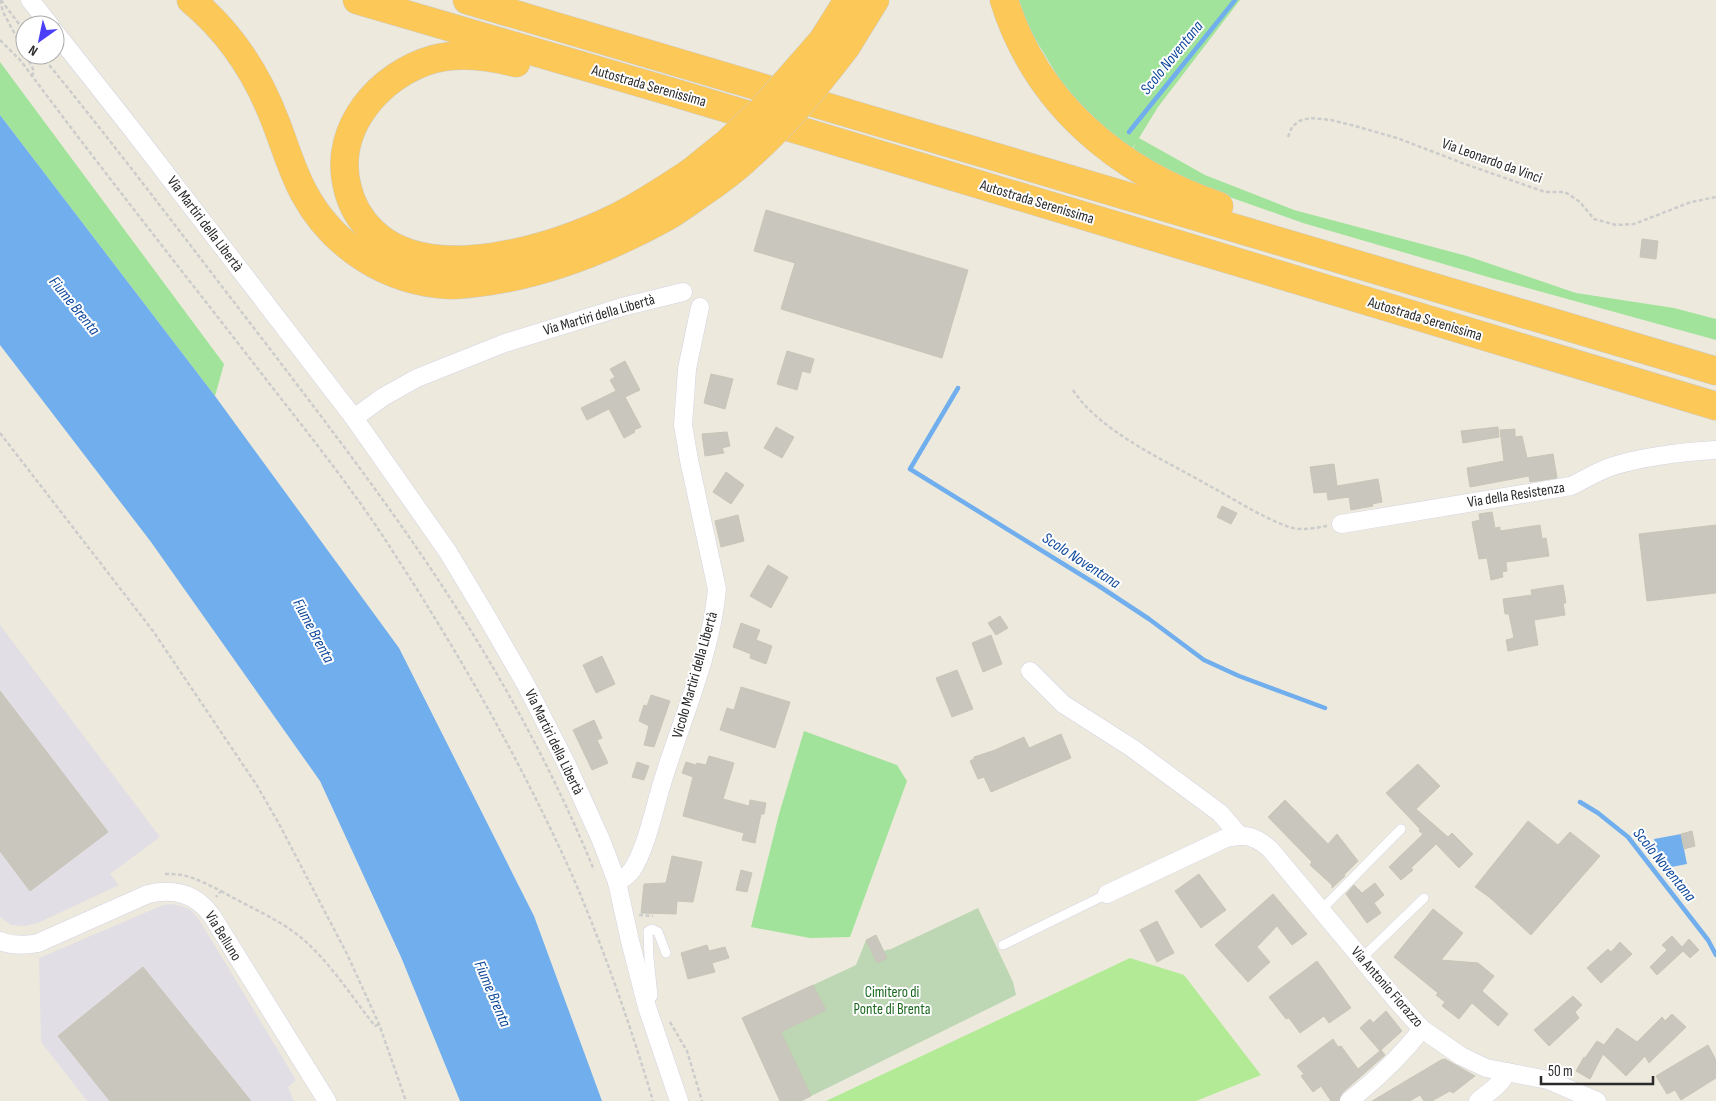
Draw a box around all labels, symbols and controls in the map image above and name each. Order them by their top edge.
north arrow [15,15,65,65]
water label: Scolo Noventana [1137,17,1208,99]
text: N [25,41,41,60]
street label: Autostrada Serenissima [589,60,709,111]
street label: Via Leonardo da Vinci [1439,134,1545,188]
street label: Via Martiri della Libertà [163,172,247,276]
street label: Autostrada Serenissima [977,175,1096,228]
water label: Fiume Brenta [45,273,104,340]
street label: Via Martiri della Libertà [541,290,657,340]
street label: Autostrada Serenissima [1365,292,1484,345]
street label: Via della Resistenza [1466,478,1566,512]
water label: Scolo Noventana [1038,529,1124,593]
water label: Fiume Brenta [288,596,338,667]
street label: Vicolo Martiri della Libertà [668,609,722,740]
street label: Via Martiri della Libertà [520,686,588,798]
water label: Scolo Noventana [1629,824,1700,906]
street label: Via Belluno [200,908,246,964]
street label: Via Antonio Fiorazzo [1347,943,1427,1031]
water label: Fiume Brenta [470,958,515,1030]
park label: Cimitero di Ponte di Brenta [854,983,931,1019]
scale bar [1541,1054,1654,1086]
text: 50 m [1548,1062,1573,1081]

